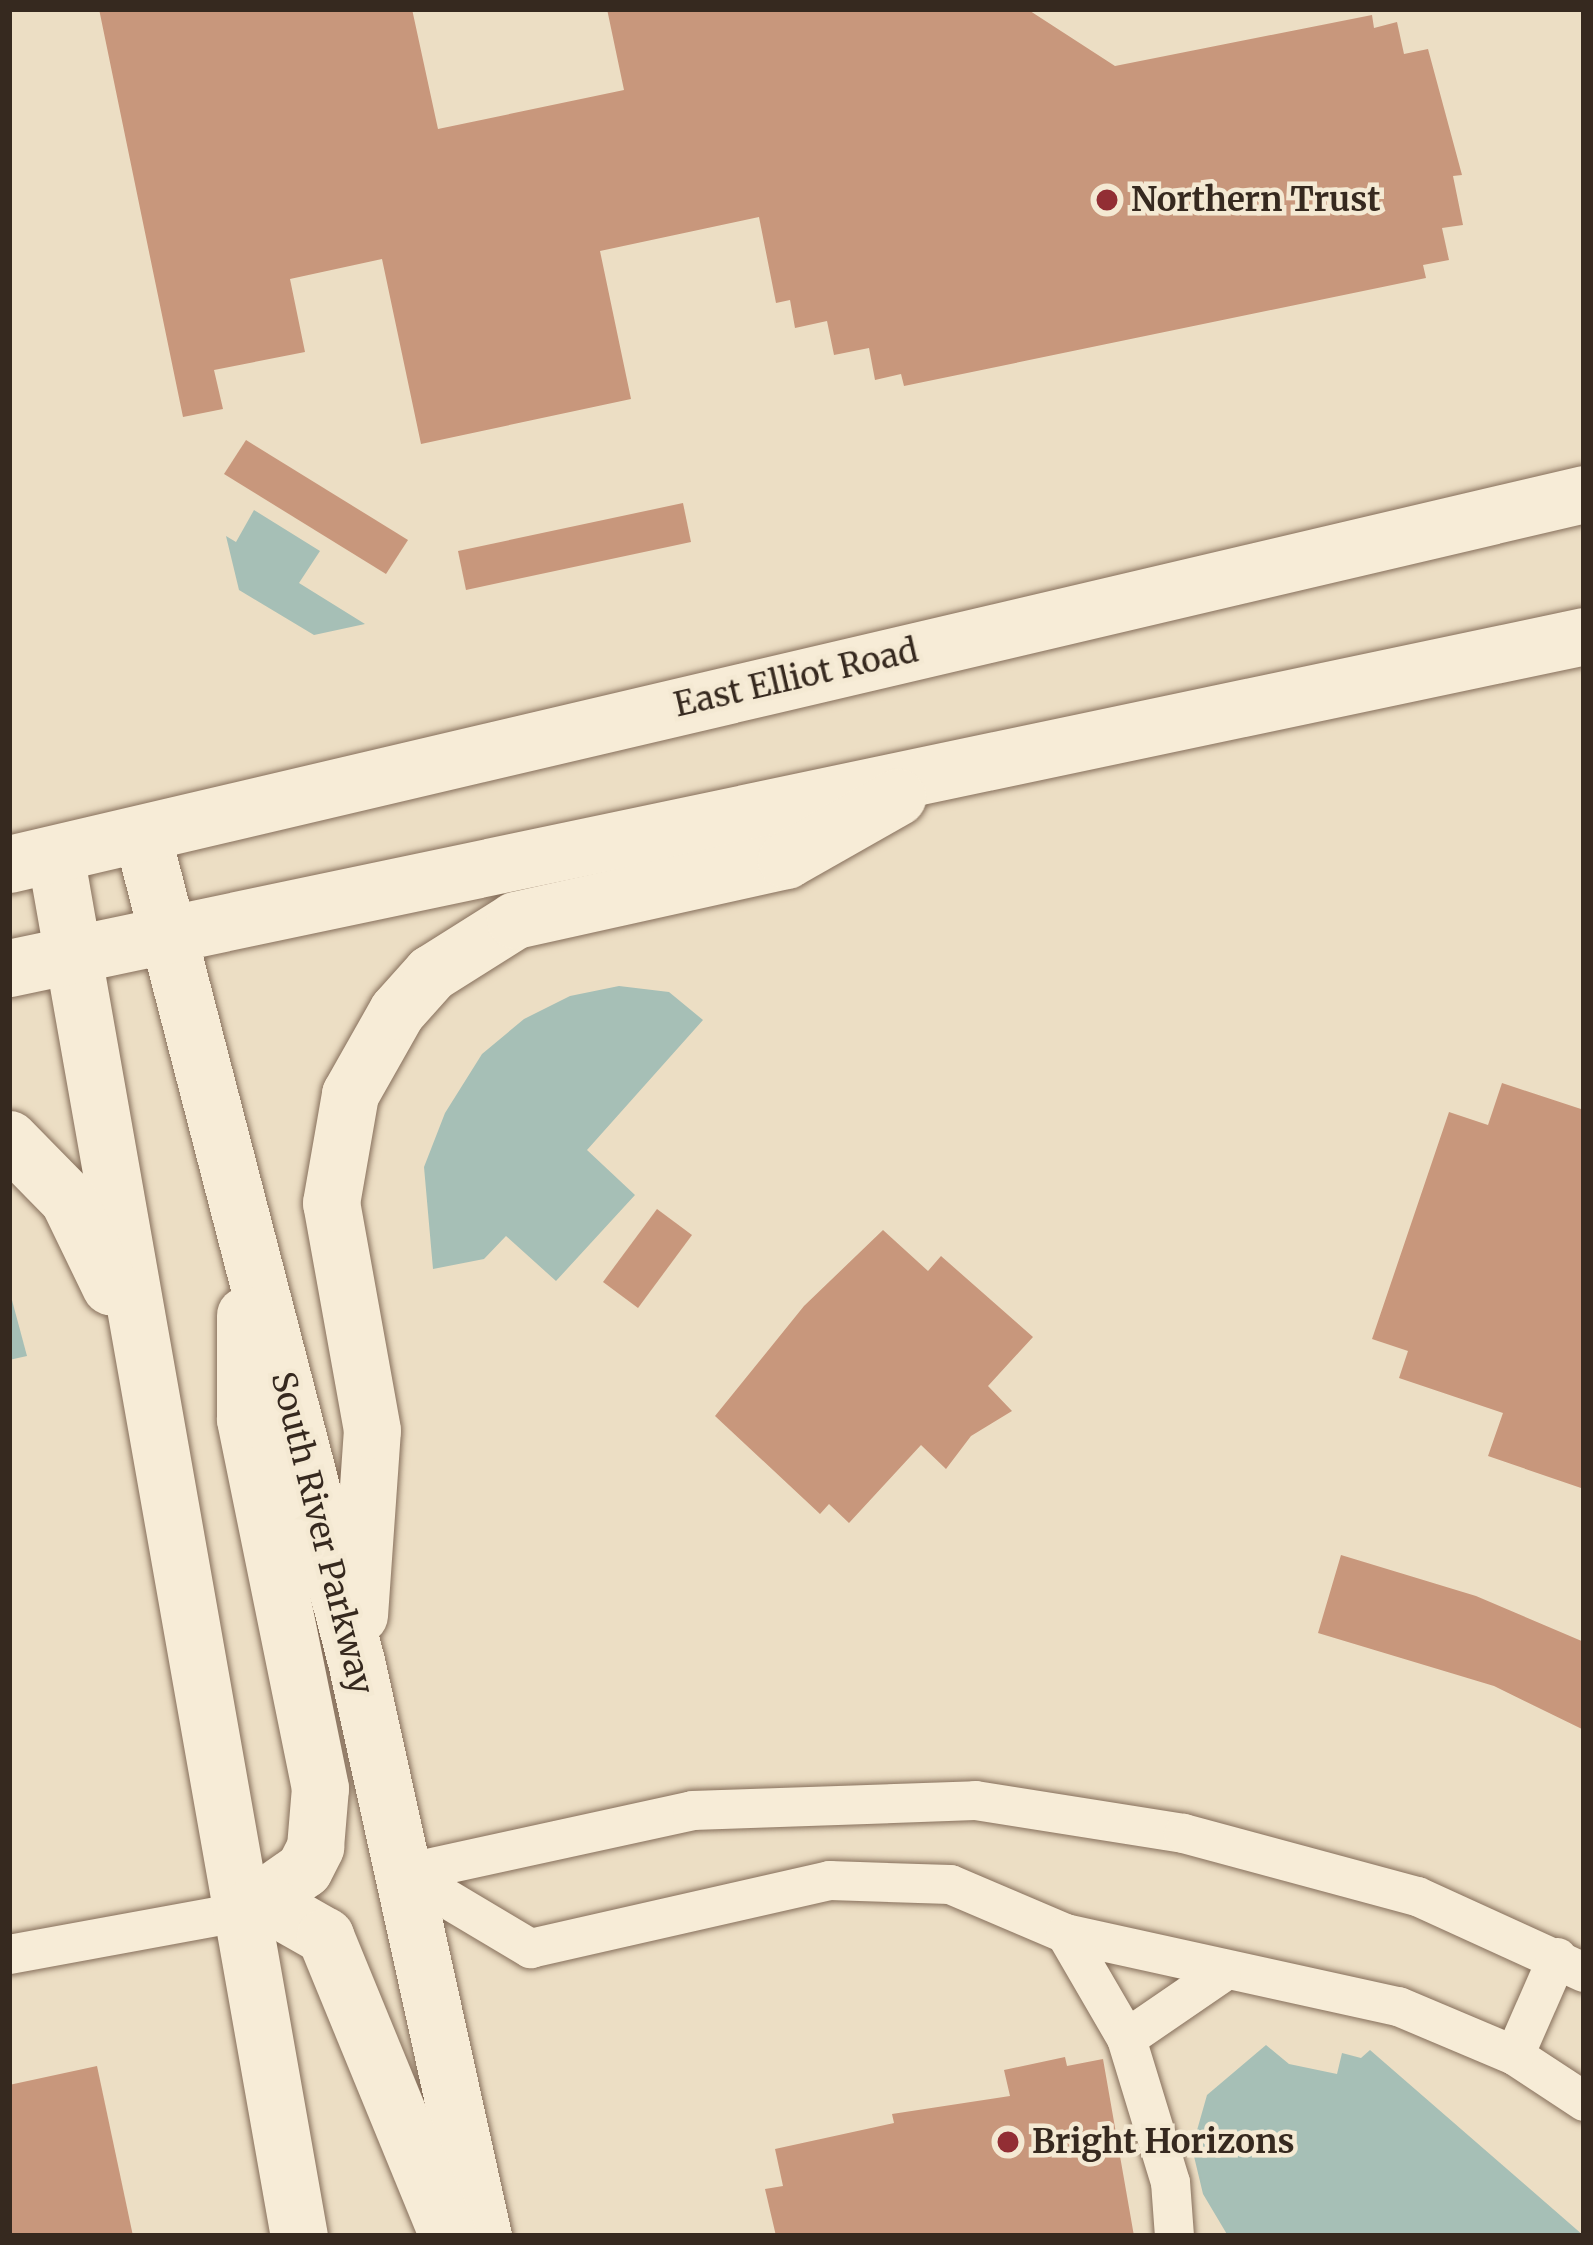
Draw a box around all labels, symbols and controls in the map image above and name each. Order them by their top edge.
place label: Northern Trust [1131,180,1380,220]
marker: Northern Trust [1094,187,1120,213]
street label: East Elliot Road [670,631,922,725]
street label: South River Parkway [263,1368,381,1698]
place label: Bright Horizons [1032,2122,1295,2162]
marker: Bright Horizons [995,2129,1021,2155]

